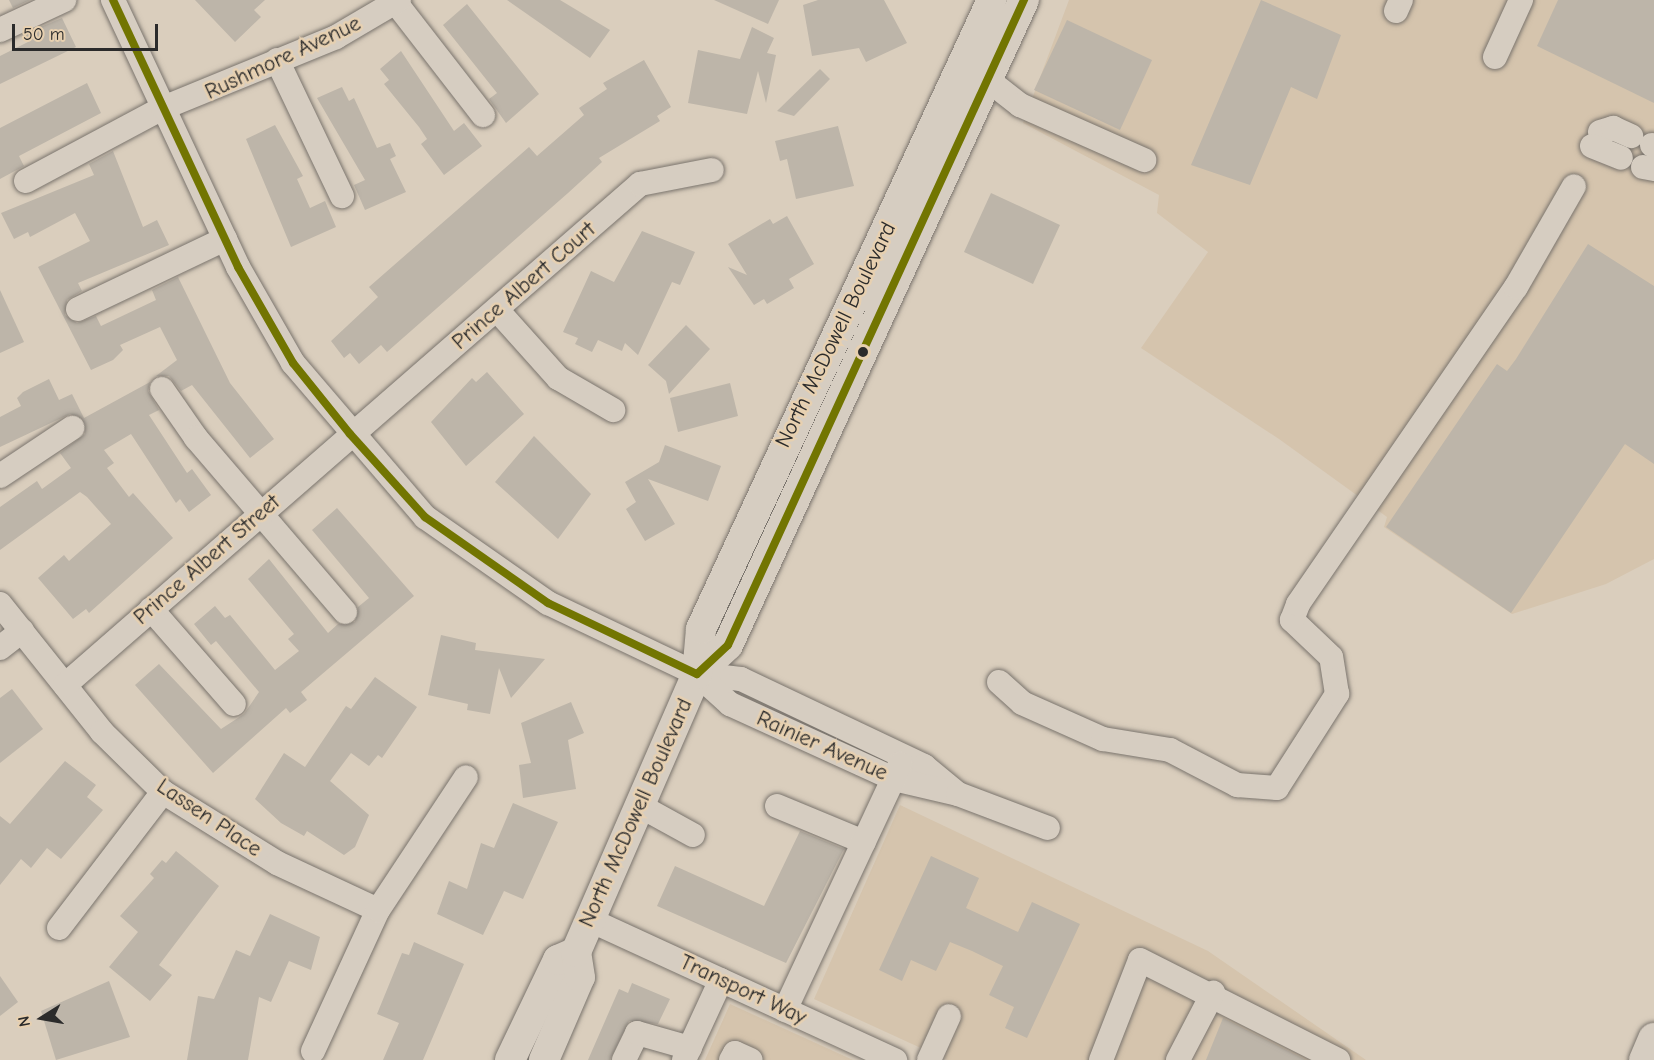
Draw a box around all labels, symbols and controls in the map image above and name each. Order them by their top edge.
street label: Rushmore Avenue [201,10,365,106]
scale bar [15,12,160,50]
text: 50 m [23,24,65,45]
street label: Prince Albert Court [447,217,601,355]
street label: North McDowell Boulevard [770,218,902,452]
unlabelled marker [857,346,869,358]
street label: Prince Albert Street [129,489,285,631]
street label: North McDowell Boulevard [574,695,698,931]
street label: Rainier Avenue [752,705,892,787]
street label: Lassen Place [152,773,266,863]
street label: Transport Way [675,949,811,1031]
north arrow [12,988,72,1048]
text: N [15,1015,34,1028]

